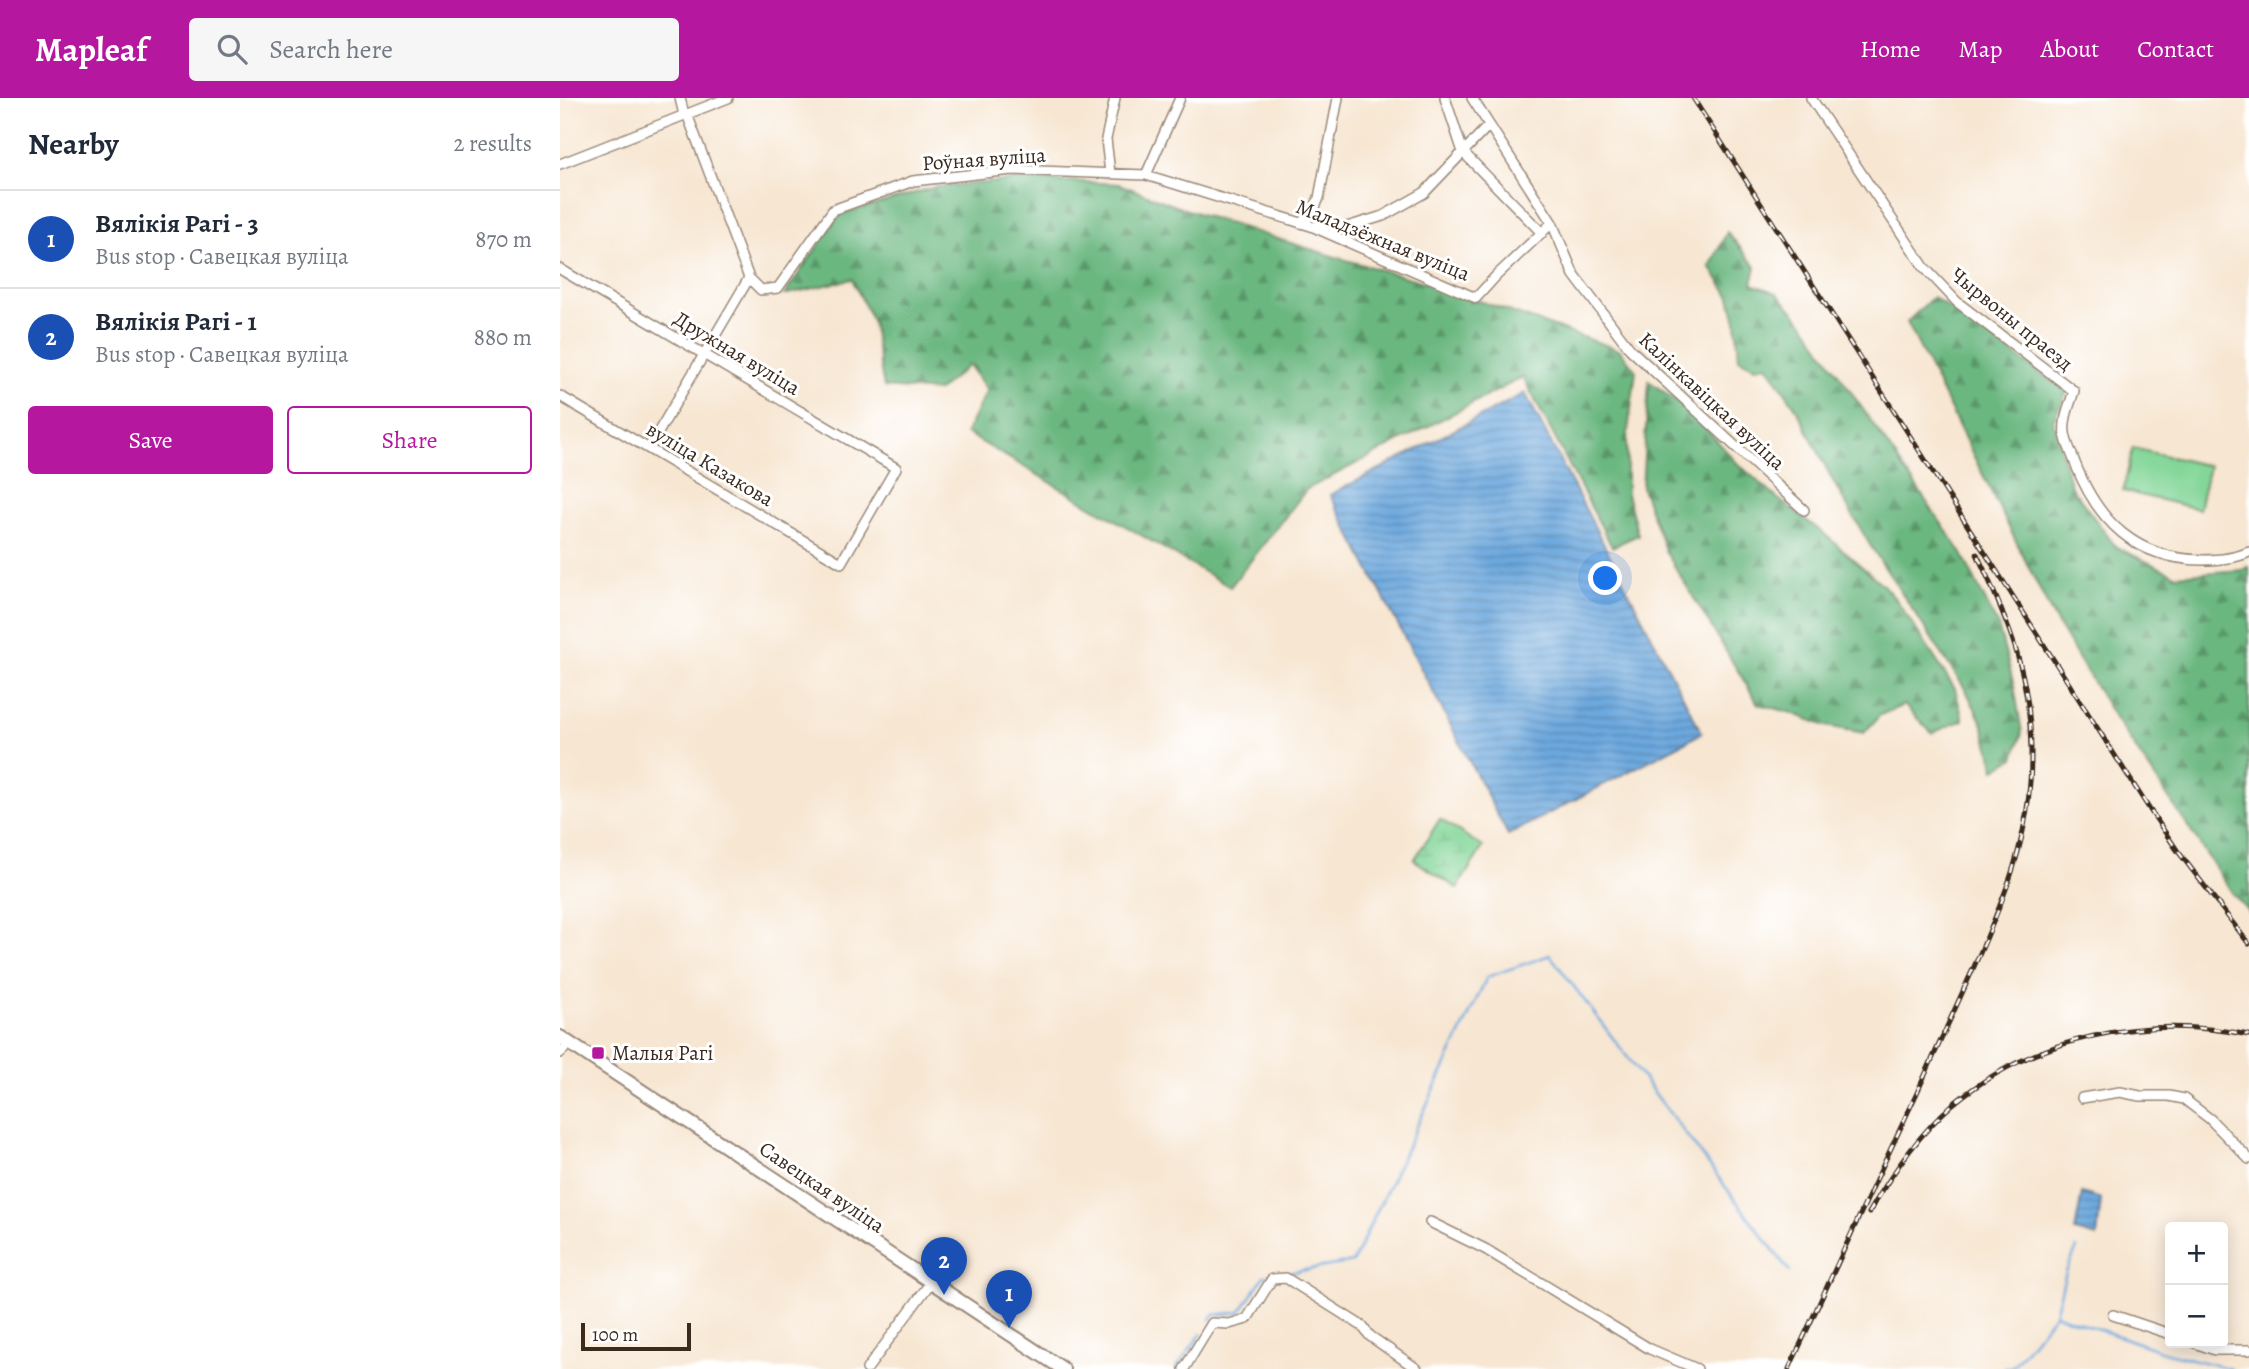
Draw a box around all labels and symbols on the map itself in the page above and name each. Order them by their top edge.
street label: Роўная вуліца [921,141,1047,177]
street label: Маладзёжная вуліца [1292,192,1474,288]
street label: Чырвоны праезд [1945,261,2079,377]
street label: Дружная вуліца [669,304,806,402]
street label: Калінкавіцкая вуліца [1633,326,1792,477]
street label: вуліца Казакова [641,415,779,513]
your location [1588,561,1622,595]
place label: Малыя Рагі [612,1039,714,1067]
marker: Малыя Рагі [590,1045,606,1061]
street label: Савецкая вуліца [754,1135,890,1240]
pin: 2 [921,1237,967,1295]
pin: 1 [986,1270,1032,1328]
scale bar [581,1320,691,1352]

